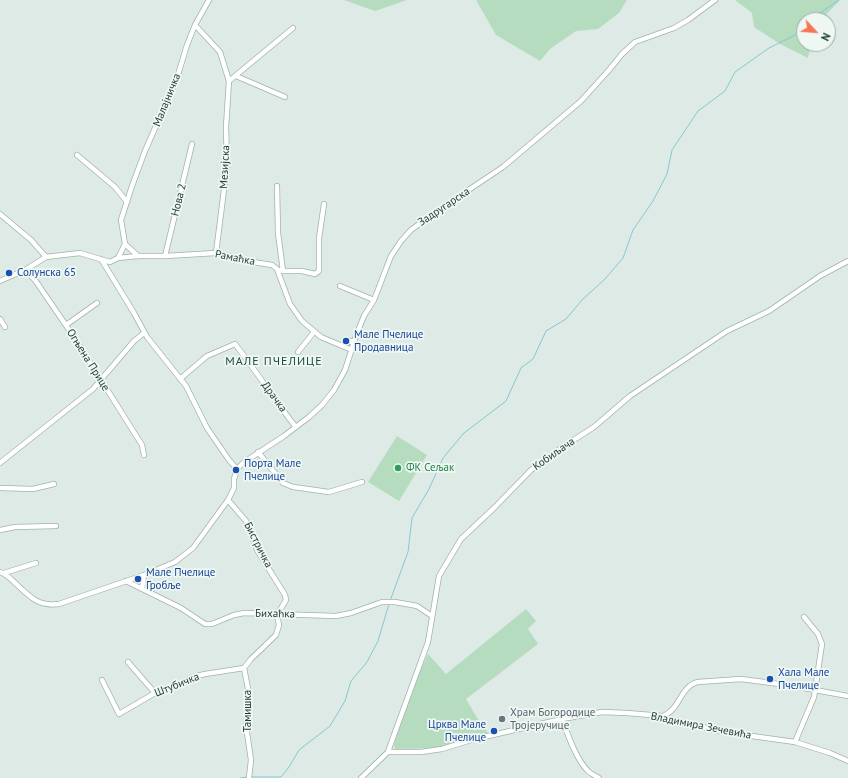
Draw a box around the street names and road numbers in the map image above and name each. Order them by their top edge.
street label: Малајничка [150,72,184,128]
street label: Мезијска [217,145,233,189]
street label: Нова 2 [169,182,189,218]
street label: Задругарска [416,185,472,229]
street label: Рамаћка [214,248,256,268]
street label: Огњена Прице [64,327,112,393]
street label: Драчка [258,379,290,415]
street label: Кобиљача [530,435,578,473]
street label: Бистричка [241,520,275,570]
street label: Бихаћка [255,607,295,621]
street label: Штубичка [153,670,201,700]
street label: Тамишка [241,690,255,732]
street label: Владимира Зечевића [650,710,752,742]

